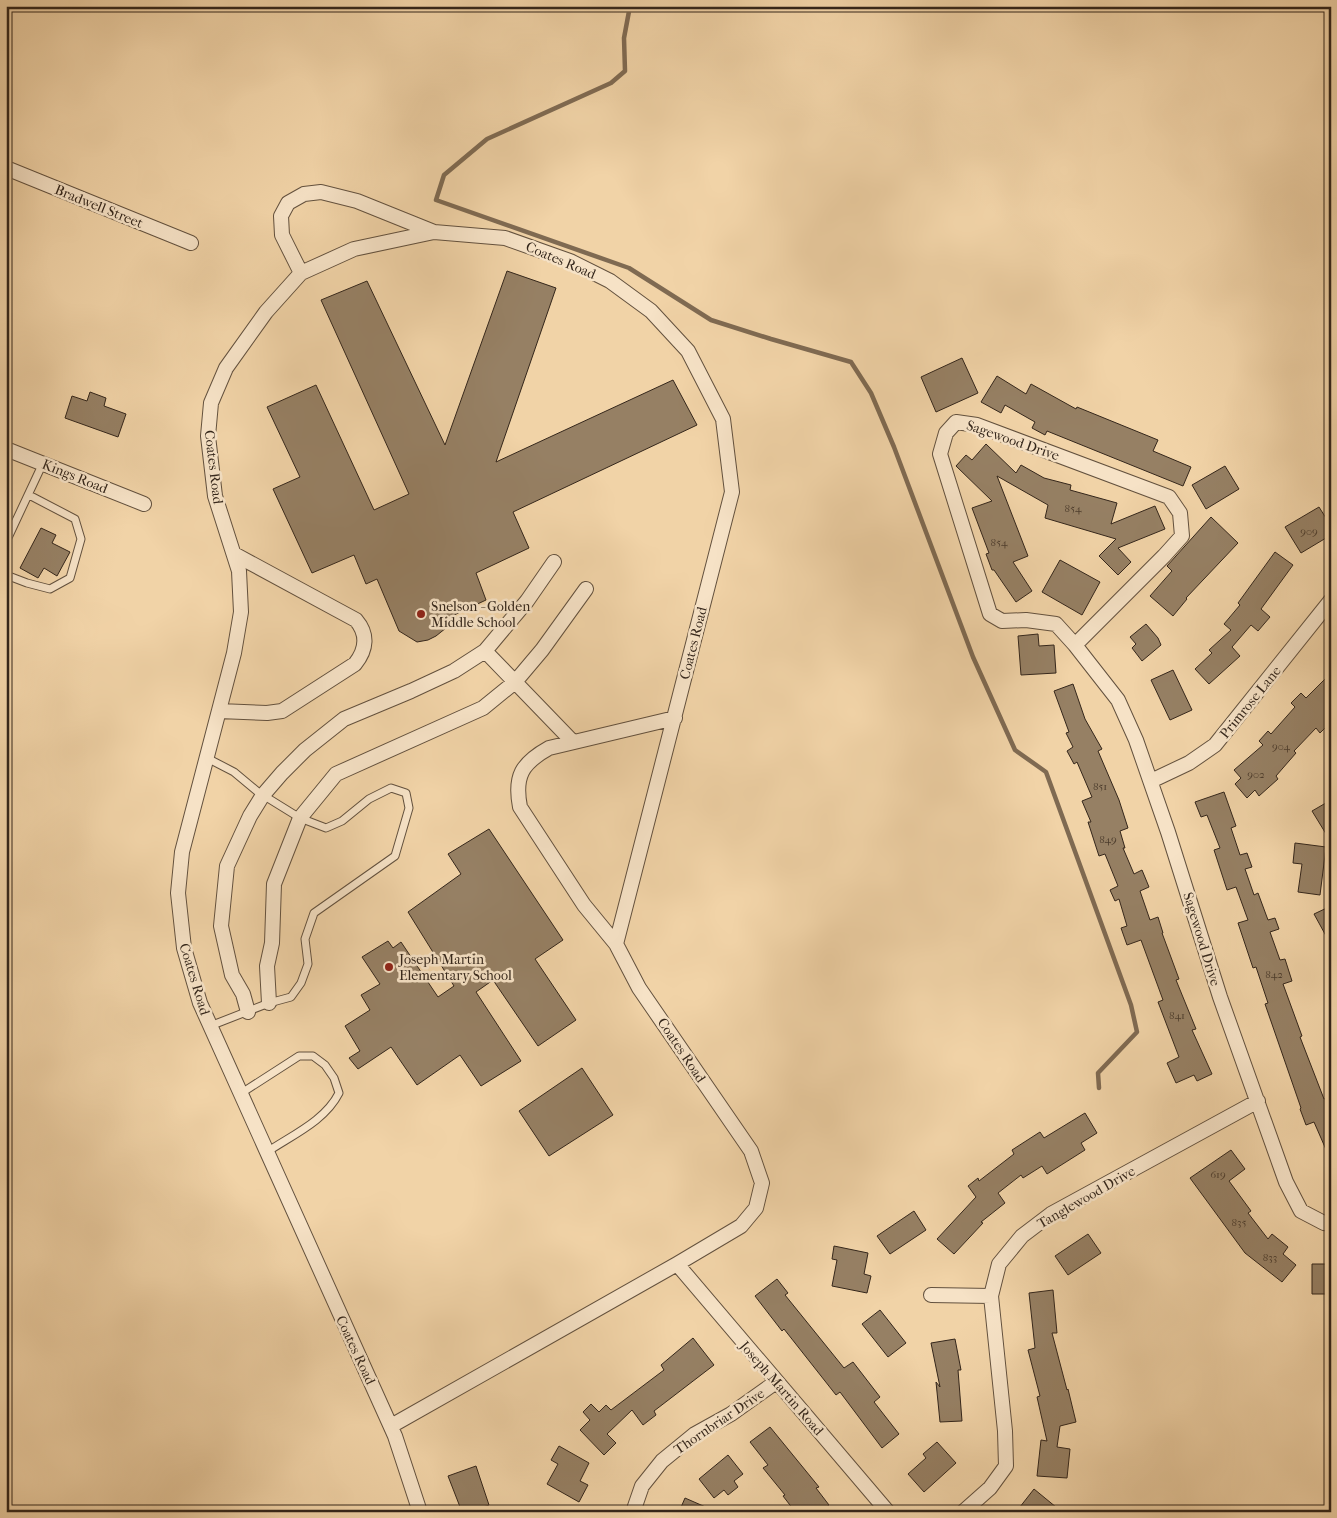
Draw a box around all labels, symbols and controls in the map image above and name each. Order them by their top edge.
street label: Bradwell Street [52,181,145,232]
street label: Coates Road [523,238,599,283]
street label: Sagewood Drive [964,417,1062,464]
street label: Coates Road [201,429,227,505]
street label: Kings Road [40,456,110,497]
house number: 854 [1065,502,1082,515]
house number: 909 [1300,525,1318,538]
house number: 854 [991,536,1008,549]
place label: Snelson - Golden Middle School [431,598,530,631]
street label: Coates Road [676,605,711,681]
marker: Snelson - Golden Middle School [415,608,427,620]
street label: Primrose Lane [1216,663,1285,742]
house number: 904 [1272,740,1291,753]
house number: 902 [1247,768,1265,781]
house number: 851 [1093,780,1107,793]
house number: 849 [1099,833,1117,846]
street label: Sagewood Drive [1179,890,1224,988]
street label: Coates Road [176,941,214,1017]
place label: Joseph Martin Elementary School [398,951,512,984]
marker: Joseph Martin Elementary School [383,961,395,973]
house number: 842 [1265,968,1283,981]
house number: 841 [1169,1009,1185,1022]
street label: Coates Road [654,1015,710,1086]
street label: Tanglewood Drive [1034,1163,1138,1232]
house number: 619 [1210,1168,1226,1181]
house number: 835 [1232,1216,1247,1229]
house number: 833 [1263,1251,1277,1264]
street label: Coates Road [332,1313,379,1388]
street label: Joseph Martin Road [735,1337,827,1439]
street label: Thornbriar Drive [671,1385,768,1458]

